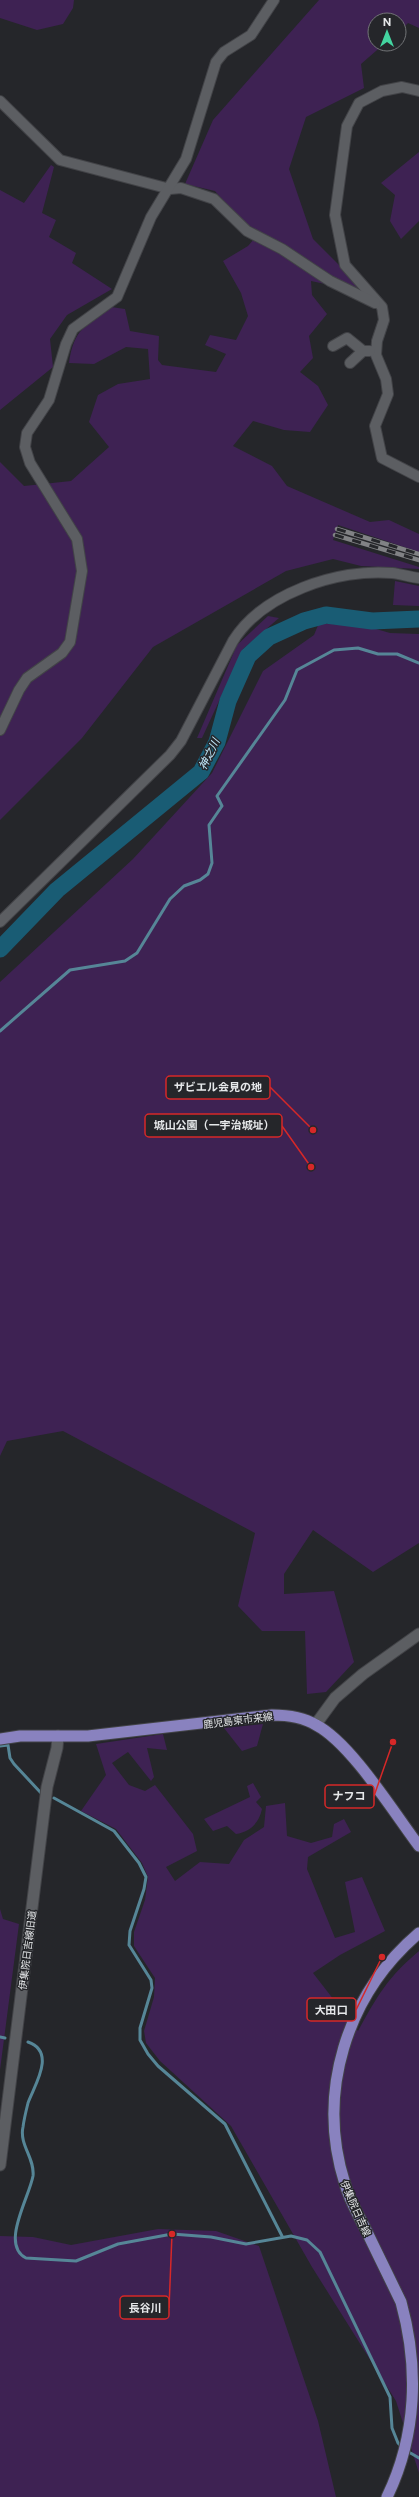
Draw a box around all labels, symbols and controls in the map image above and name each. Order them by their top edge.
north arrow [367,12,407,52]
text: N [383,16,391,28]
water label: 神之川 [196,736,222,771]
callout: ザビエル会見の地 [166,1076,270,1099]
text: ザビエル会見の地 [174,1081,262,1093]
callout: 城山公園（一宇治城址） [145,1114,282,1137]
text: 城山公園（一宇治城址） [154,1119,275,1131]
street label: 鹿児島東市来線 [203,1710,273,1730]
callout: ナフコ [325,1785,374,1808]
text: ナフコ [333,1790,366,1802]
street label: 伊集院日吉線旧道 [16,1910,38,1990]
callout: 大田口 [307,1998,356,2021]
text: 大田口 [315,2004,348,2016]
street label: 伊集院日吉線 [338,2178,374,2238]
callout: 長谷川 [120,2296,169,2319]
text: 長谷川 [129,2302,162,2314]

